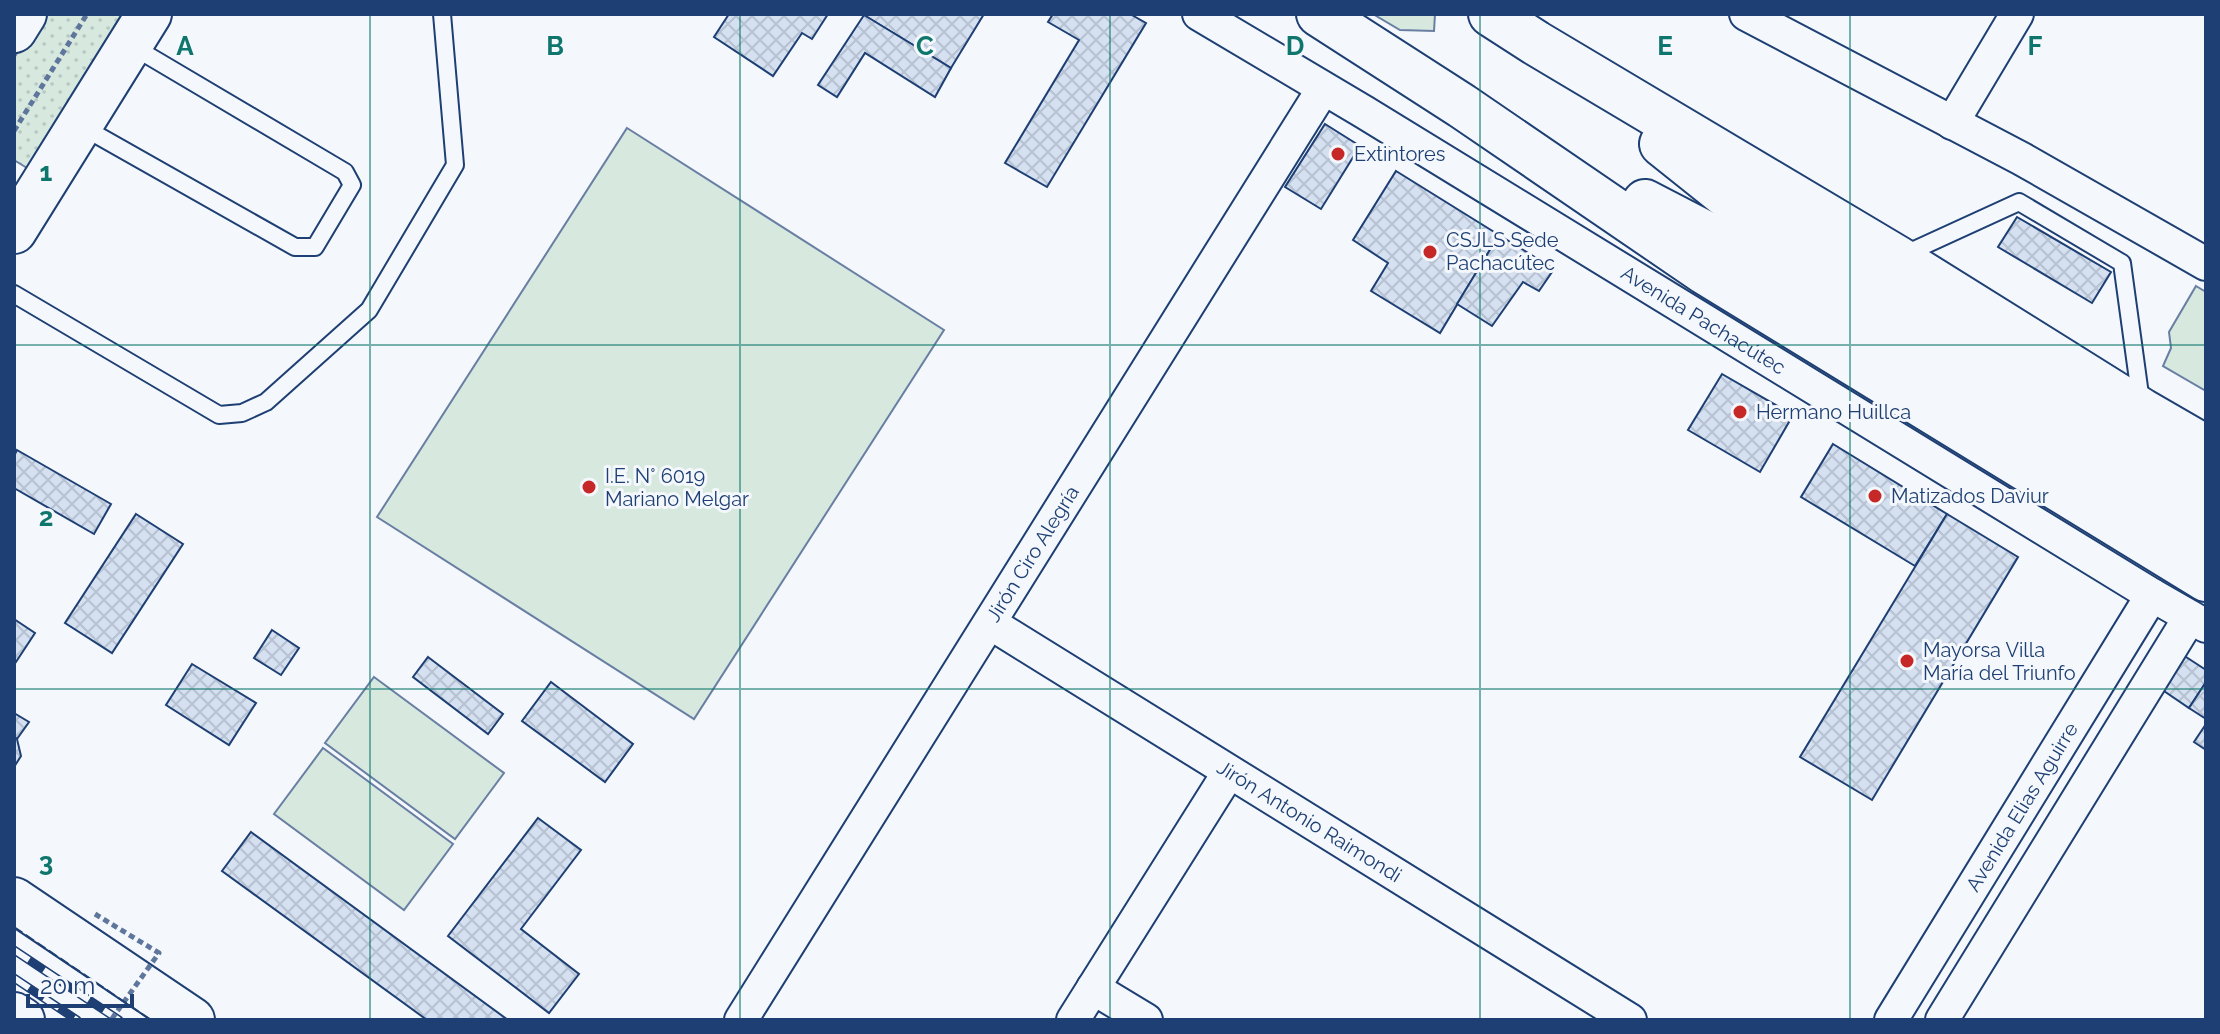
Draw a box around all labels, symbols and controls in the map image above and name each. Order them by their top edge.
text: A [176,31,194,61]
text: B [546,31,564,61]
text: C [916,31,934,61]
text: D [1286,31,1304,61]
text: E [1657,31,1673,61]
text: F [2028,31,2043,61]
place label: Extintores [1354,142,1445,166]
marker: Extintores [1329,145,1347,163]
text: 1 [40,157,53,187]
place label: CSJLS Sede Pachacútec [1446,228,1559,275]
marker: CSJLS Sede Pachacútec [1421,243,1439,261]
street label: Avenida Pachacútec [1617,261,1790,380]
place label: Hermano Huillca [1756,400,1911,424]
marker: Hermano Huillca [1731,403,1749,421]
place label: I.E. N° 6019 Mariano Melgar [605,464,749,511]
marker: I.E. N° 6019 Mariano Melgar [580,478,598,496]
street label: Jirón Ciro Alegría [981,481,1084,626]
place label: Matizados Daviur [1891,484,2049,508]
marker: Matizados Daviur [1866,487,1884,505]
text: 2 [39,502,53,532]
place label: Mayorsa Villa María del Triunfo [1923,638,2076,685]
marker: Mayorsa Villa María del Triunfo [1898,652,1916,670]
street label: Avenida Elias Aguirre [1961,718,2083,896]
street label: Jirón Antonio Raimondi [1213,755,1406,887]
text: 3 [39,847,53,877]
scale bar [28,958,132,1008]
text: 20 m [40,971,95,1000]

